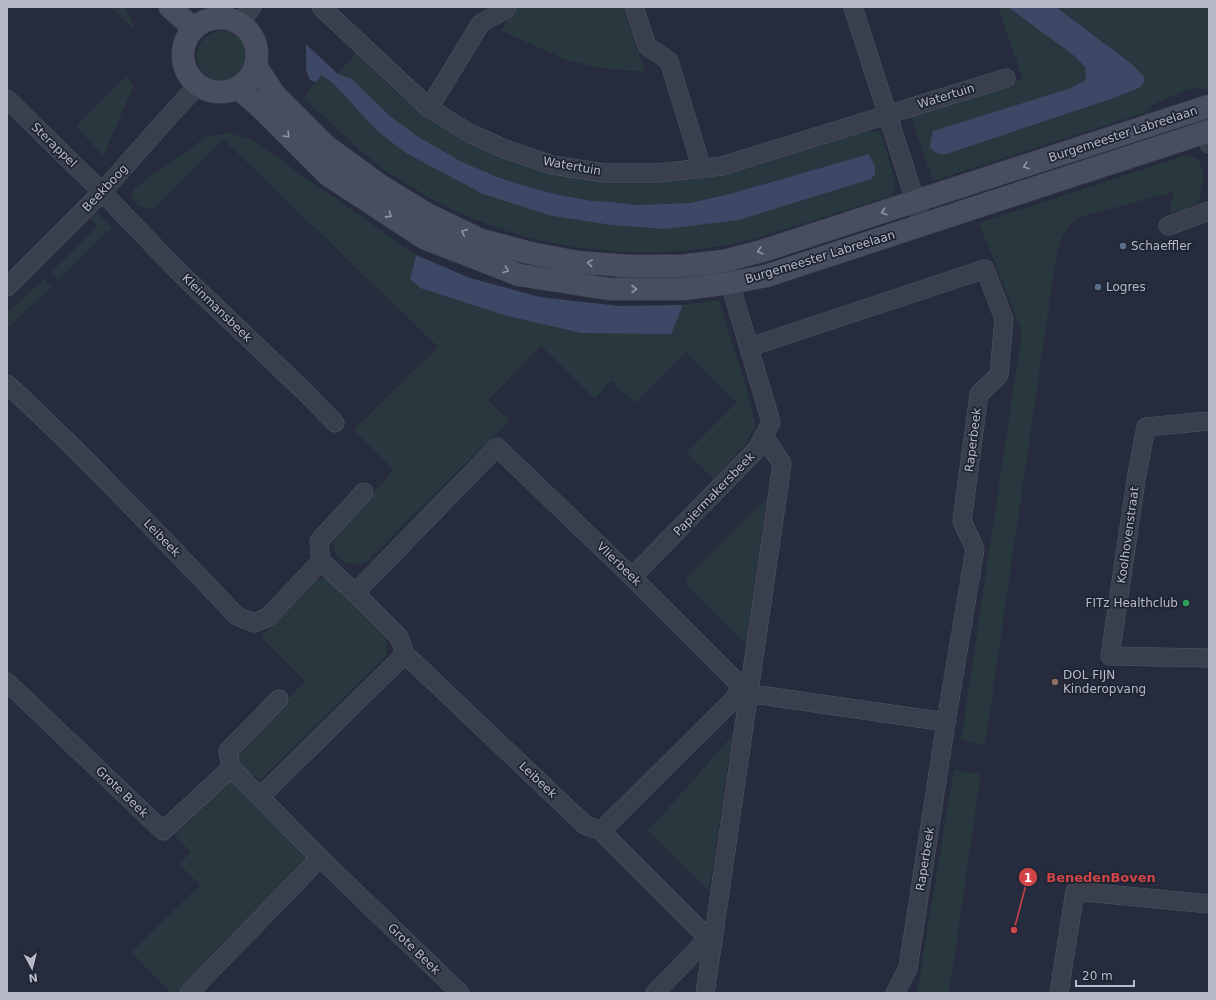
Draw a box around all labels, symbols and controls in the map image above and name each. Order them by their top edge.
street label: Watertuin [916,81,976,111]
street label: Burgemeester Labreelaan [1047,103,1199,165]
street label: Sterappel [28,120,80,170]
one-way arrow [282,130,290,138]
street label: Watertuin [542,154,602,178]
street label: Beekboog [79,161,131,215]
one-way arrow [1022,161,1029,170]
one-way arrow [881,207,888,216]
one-way arrow [385,210,392,218]
street label: Burgemeester Labreelaan [743,228,897,286]
one-way arrow [461,229,469,237]
place label: Schaeffler [1131,239,1192,253]
marker: Schaeffler [1118,241,1128,251]
one-way arrow [757,246,764,255]
one-way arrow [587,259,593,268]
one-way arrow [502,266,509,274]
street label: Kleinmansbeek [179,271,255,345]
place label: Logres [1106,280,1146,294]
marker: Logres [1093,282,1103,292]
one-way arrow [631,285,637,293]
street label: Raperbeek [962,407,984,473]
street label: Papiermakersbeek [671,449,757,539]
street label: Koolhovenstraat [1114,485,1142,584]
street label: Leibeek [141,516,183,560]
street label: Vlierbeek [594,539,644,589]
place label: FITz Healthclub [1086,596,1178,610]
marker: FITz Healthclub [1181,598,1191,608]
place label: DOL FIJN Kinderopvang [1063,668,1146,696]
marker: DOL FIJN Kinderopvang [1050,677,1060,687]
street label: Leibeek [516,759,560,801]
street label: Grote Beek [93,764,151,820]
street label: Raperbeek [913,826,937,892]
callout: BenedenBoven [1018,865,1164,890]
text: BenedenBoven [1046,870,1156,885]
text: 1 [1024,871,1032,885]
street label: Grote Beek [385,921,443,977]
north arrow [12,948,52,988]
scale bar [1076,962,1134,988]
text: 20 m [1082,969,1113,983]
text: N [28,970,39,984]

